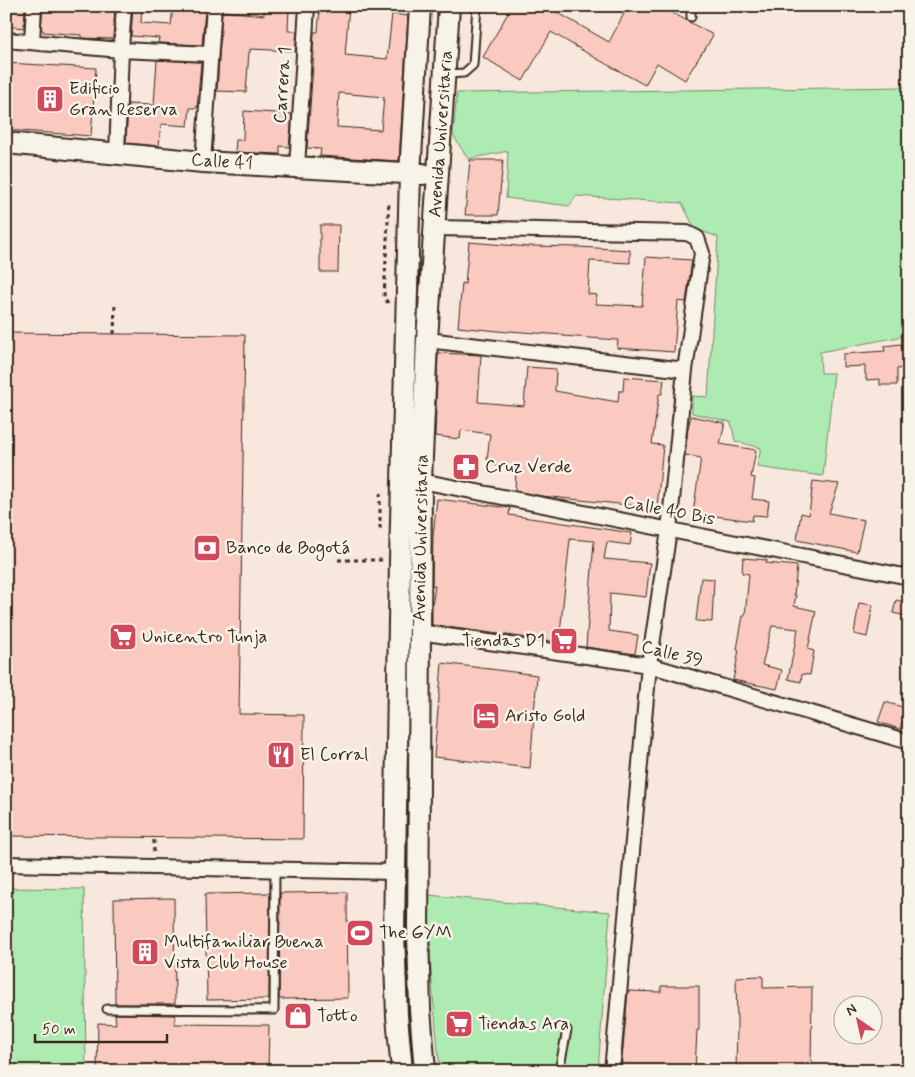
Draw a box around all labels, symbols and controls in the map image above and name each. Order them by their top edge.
street label: Carrera 1 [268,46,298,124]
street label: Avenida Universitaria [423,50,459,218]
place label: Edificio Gran Reserva [69,77,178,122]
building icon: Edificio Gran Reserva [35,84,65,114]
street label: Calle 41 [190,148,254,176]
pharmacy icon: Cruz Verde [451,452,481,482]
street label: Avenida Universitaria [408,454,434,622]
place label: Cruz Verde [485,455,572,479]
street label: Calle 40 Bis [621,490,717,532]
bank icon: Banco de Bogotá [192,533,222,563]
place label: Banco de Bogotá [226,536,350,561]
supermarket icon: Unicentro Tunja [108,622,138,652]
place label: Unicentro Tunja [142,625,267,649]
supermarket icon: Tiendas D1 [549,626,579,656]
place label: Tiendas D1 [462,629,545,653]
street label: Calle 39 [639,635,705,673]
hotel icon: Aristo Gold [471,701,501,731]
place label: Aristo Gold [505,704,585,728]
restaurant icon: El Corral [266,740,296,770]
place label: El Corral [300,743,368,767]
sports icon: The GYM [345,918,375,948]
place label: The GYM [379,921,452,945]
place label: Multifamiliar Buena Vista Club House [164,930,324,975]
building icon: Multifamiliar Buena Vista Club House [130,937,160,967]
north arrow [832,994,882,1044]
text: N [842,1000,860,1020]
shop icon: Totto [283,1001,313,1031]
place label: Totto [317,1004,358,1028]
supermarket icon: Tiendas Ara [444,1009,474,1039]
scale bar [35,1012,168,1044]
place label: Tiendas Ara [478,1012,569,1036]
text: 50 m [42,1020,76,1040]

